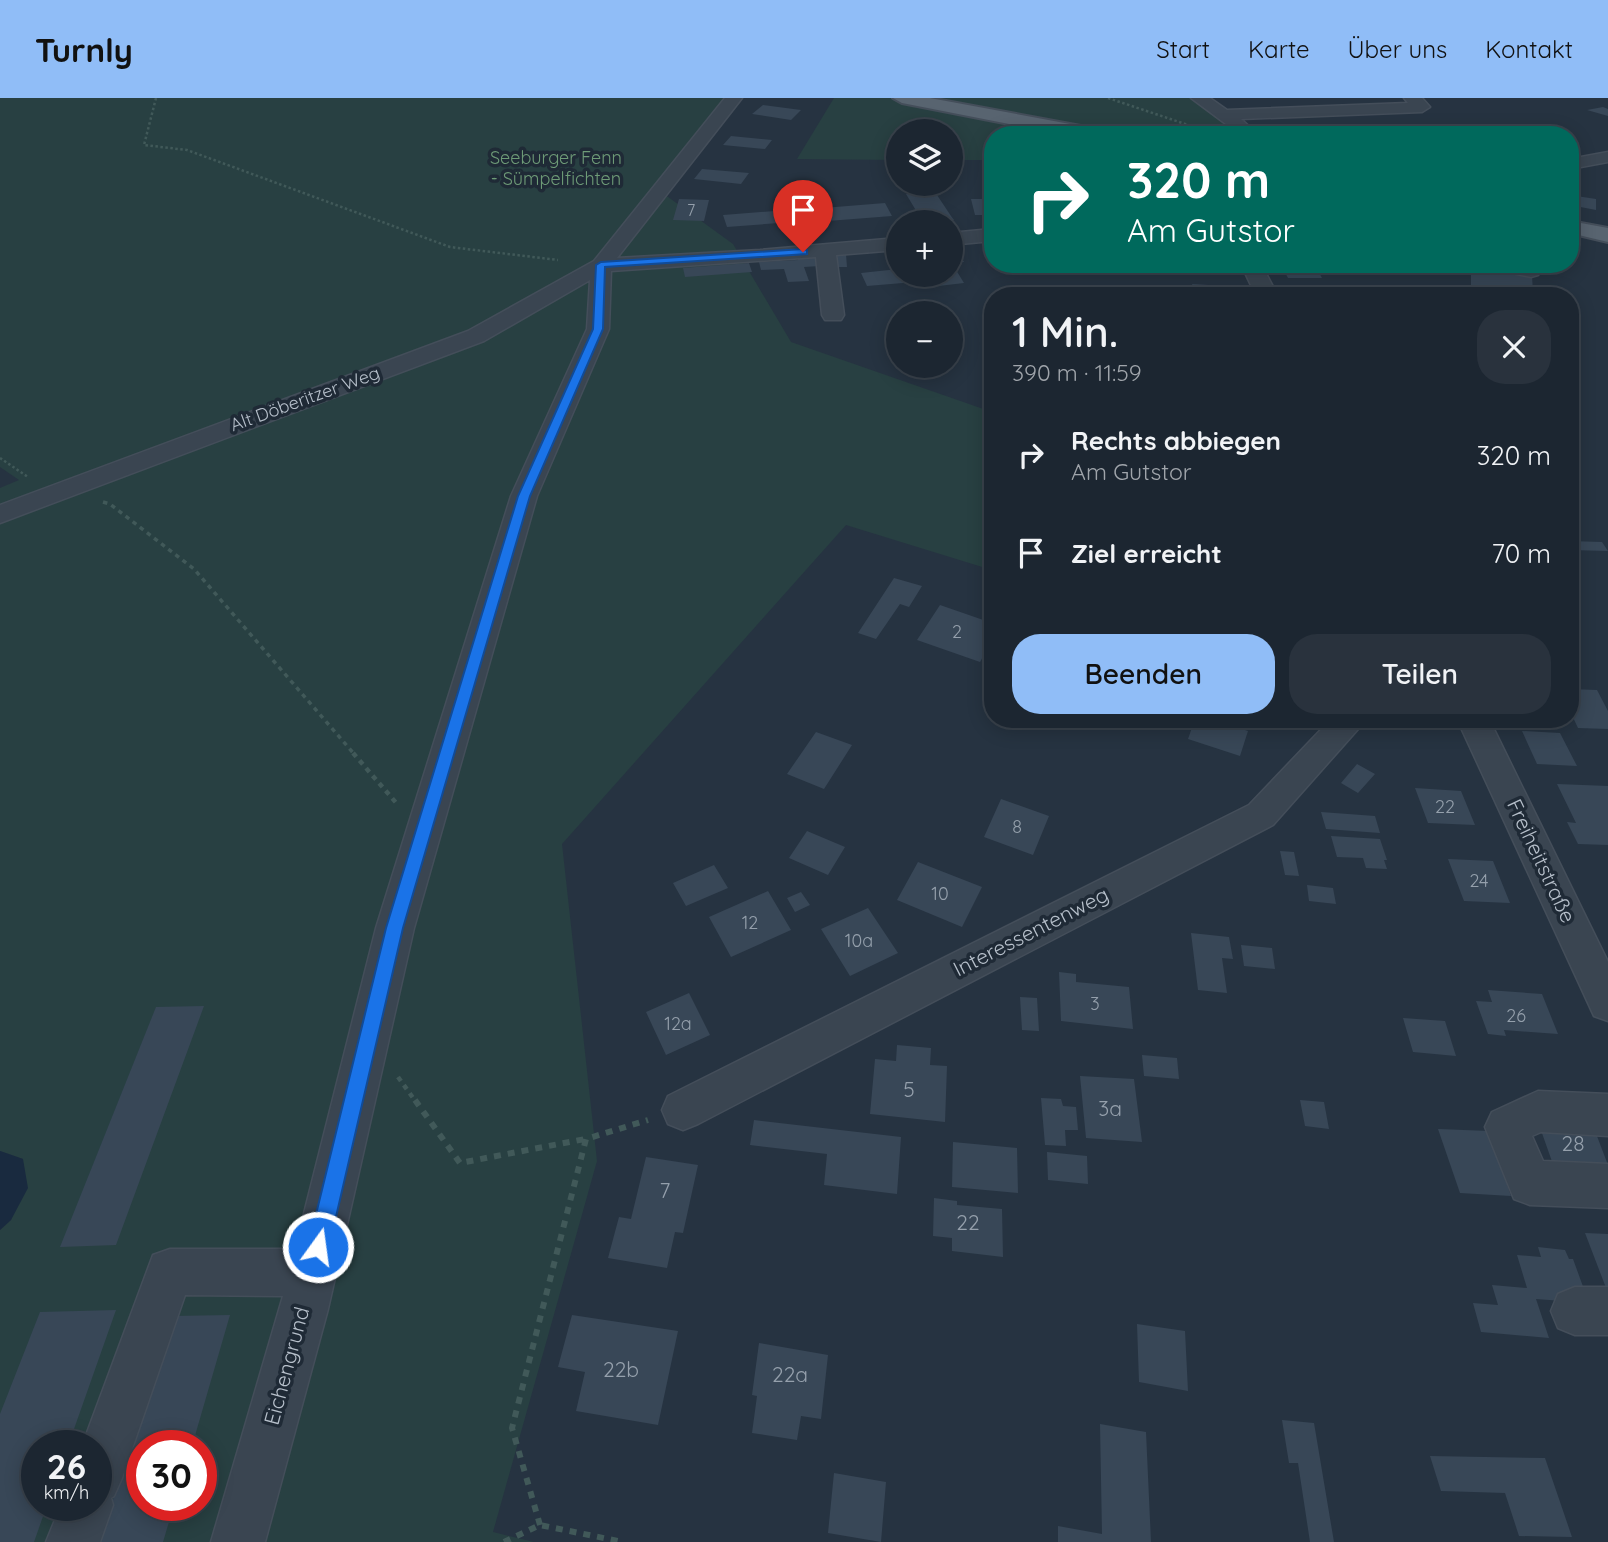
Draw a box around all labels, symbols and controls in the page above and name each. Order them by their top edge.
text: Turnly [35,29,133,70]
text: Start [1156,34,1210,64]
text: Karte [1248,34,1309,64]
text: Über uns [1347,34,1447,64]
text: Kontakt [1485,34,1573,64]
map controls [886,119,963,378]
button: layers [886,119,963,196]
park label: Seeburger Fenn - Sümpelfichten [490,146,622,190]
text: 320 m [1127,149,1270,210]
icon: right [1012,154,1103,245]
pin [773,180,833,252]
icon: arrive [784,191,822,229]
house number: 7 [687,200,695,220]
button: + [886,210,963,287]
text: Am Gutstor [1127,210,1295,250]
button: − [886,301,963,378]
text: 1 Min. [1012,305,1118,358]
button: close [1477,310,1551,384]
text: 390 m · 11:59 [1012,358,1142,387]
street label: Alt Döberitzer Weg [227,361,383,436]
text: Rechts abbiegen [1071,424,1281,457]
icon: right [1012,436,1050,474]
text: 320 m [1477,439,1551,472]
text: Am Gutstor [1071,457,1192,486]
icon: arrive [1012,534,1050,572]
text: Ziel erreicht [1071,537,1222,570]
text: 70 m [1491,537,1551,570]
house number: 2 [952,620,962,643]
button: Beenden [1012,634,1275,714]
button: Teilen [1289,634,1551,714]
house number: 22 [1435,795,1455,818]
street label: Freiheitstraße [1502,795,1582,927]
house number: 8 [1012,815,1022,838]
house number: 24 [1469,869,1489,892]
street label: Interessentenweg [948,881,1113,982]
house number: 10 [931,882,949,905]
house number: 12 [742,911,758,934]
house number: 10a [845,929,873,952]
house number: 3 [1090,992,1100,1015]
house number: 26 [1506,1004,1526,1027]
house number: 12a [664,1012,692,1035]
house number: 5 [903,1076,915,1102]
house number: 3a [1098,1095,1122,1121]
house number: 28 [1562,1130,1584,1156]
house number: 7 [660,1177,671,1203]
house number: 22 [956,1209,980,1235]
position arrow [281,1210,355,1284]
street label: Eichengrund [258,1304,314,1428]
house number: 22b [603,1356,639,1382]
house number: 22a [772,1361,808,1387]
speed limit sign: 30 [126,1430,217,1521]
text: 26 [47,1444,86,1488]
text: km/h [44,1481,89,1504]

